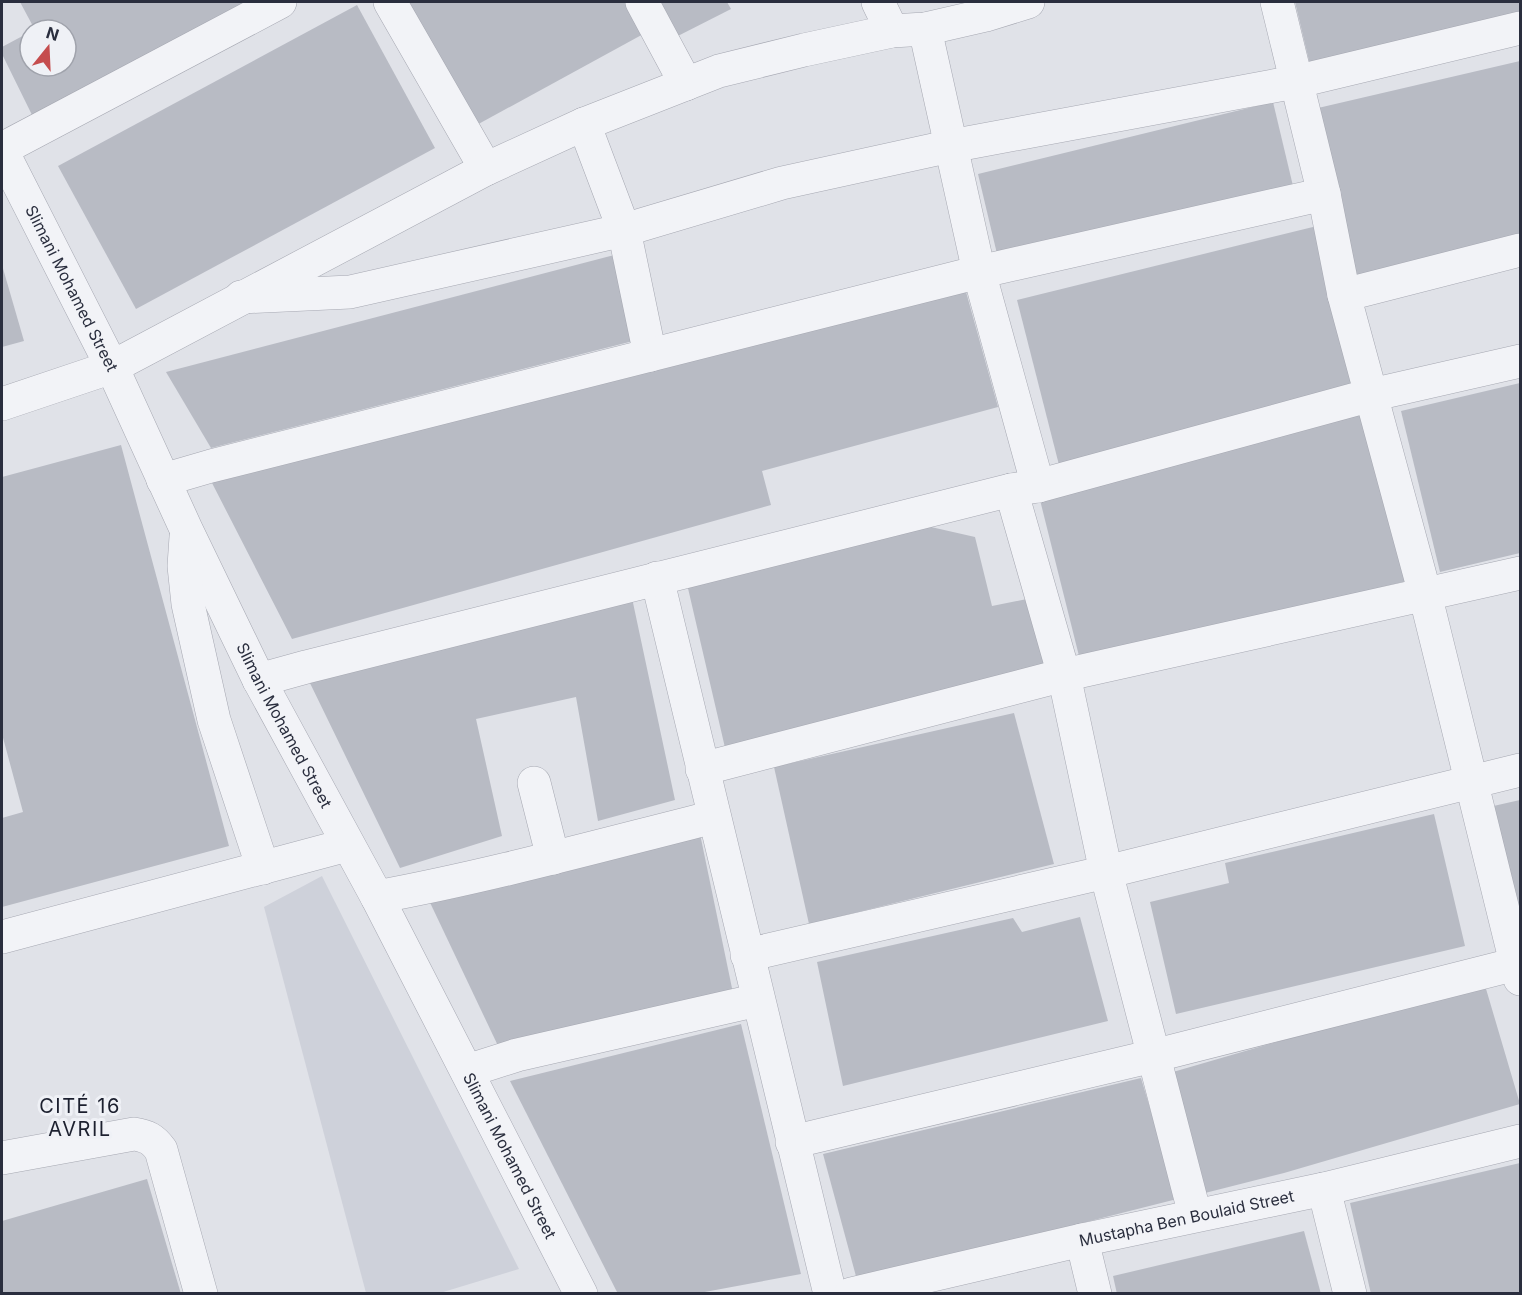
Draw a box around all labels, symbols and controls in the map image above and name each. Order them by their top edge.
north arrow [18,18,78,78]
text: N [44,22,62,45]
street label: Slimani Mohamed Street [21,202,123,374]
street label: Slimani Mohamed Street [232,639,337,811]
street label: Slimani Mohamed Street [459,1069,561,1242]
district label: CITÉ 16 AVRIL [39,1093,121,1141]
street label: Mustapha Ben Boulaid Street [1077,1186,1296,1250]

